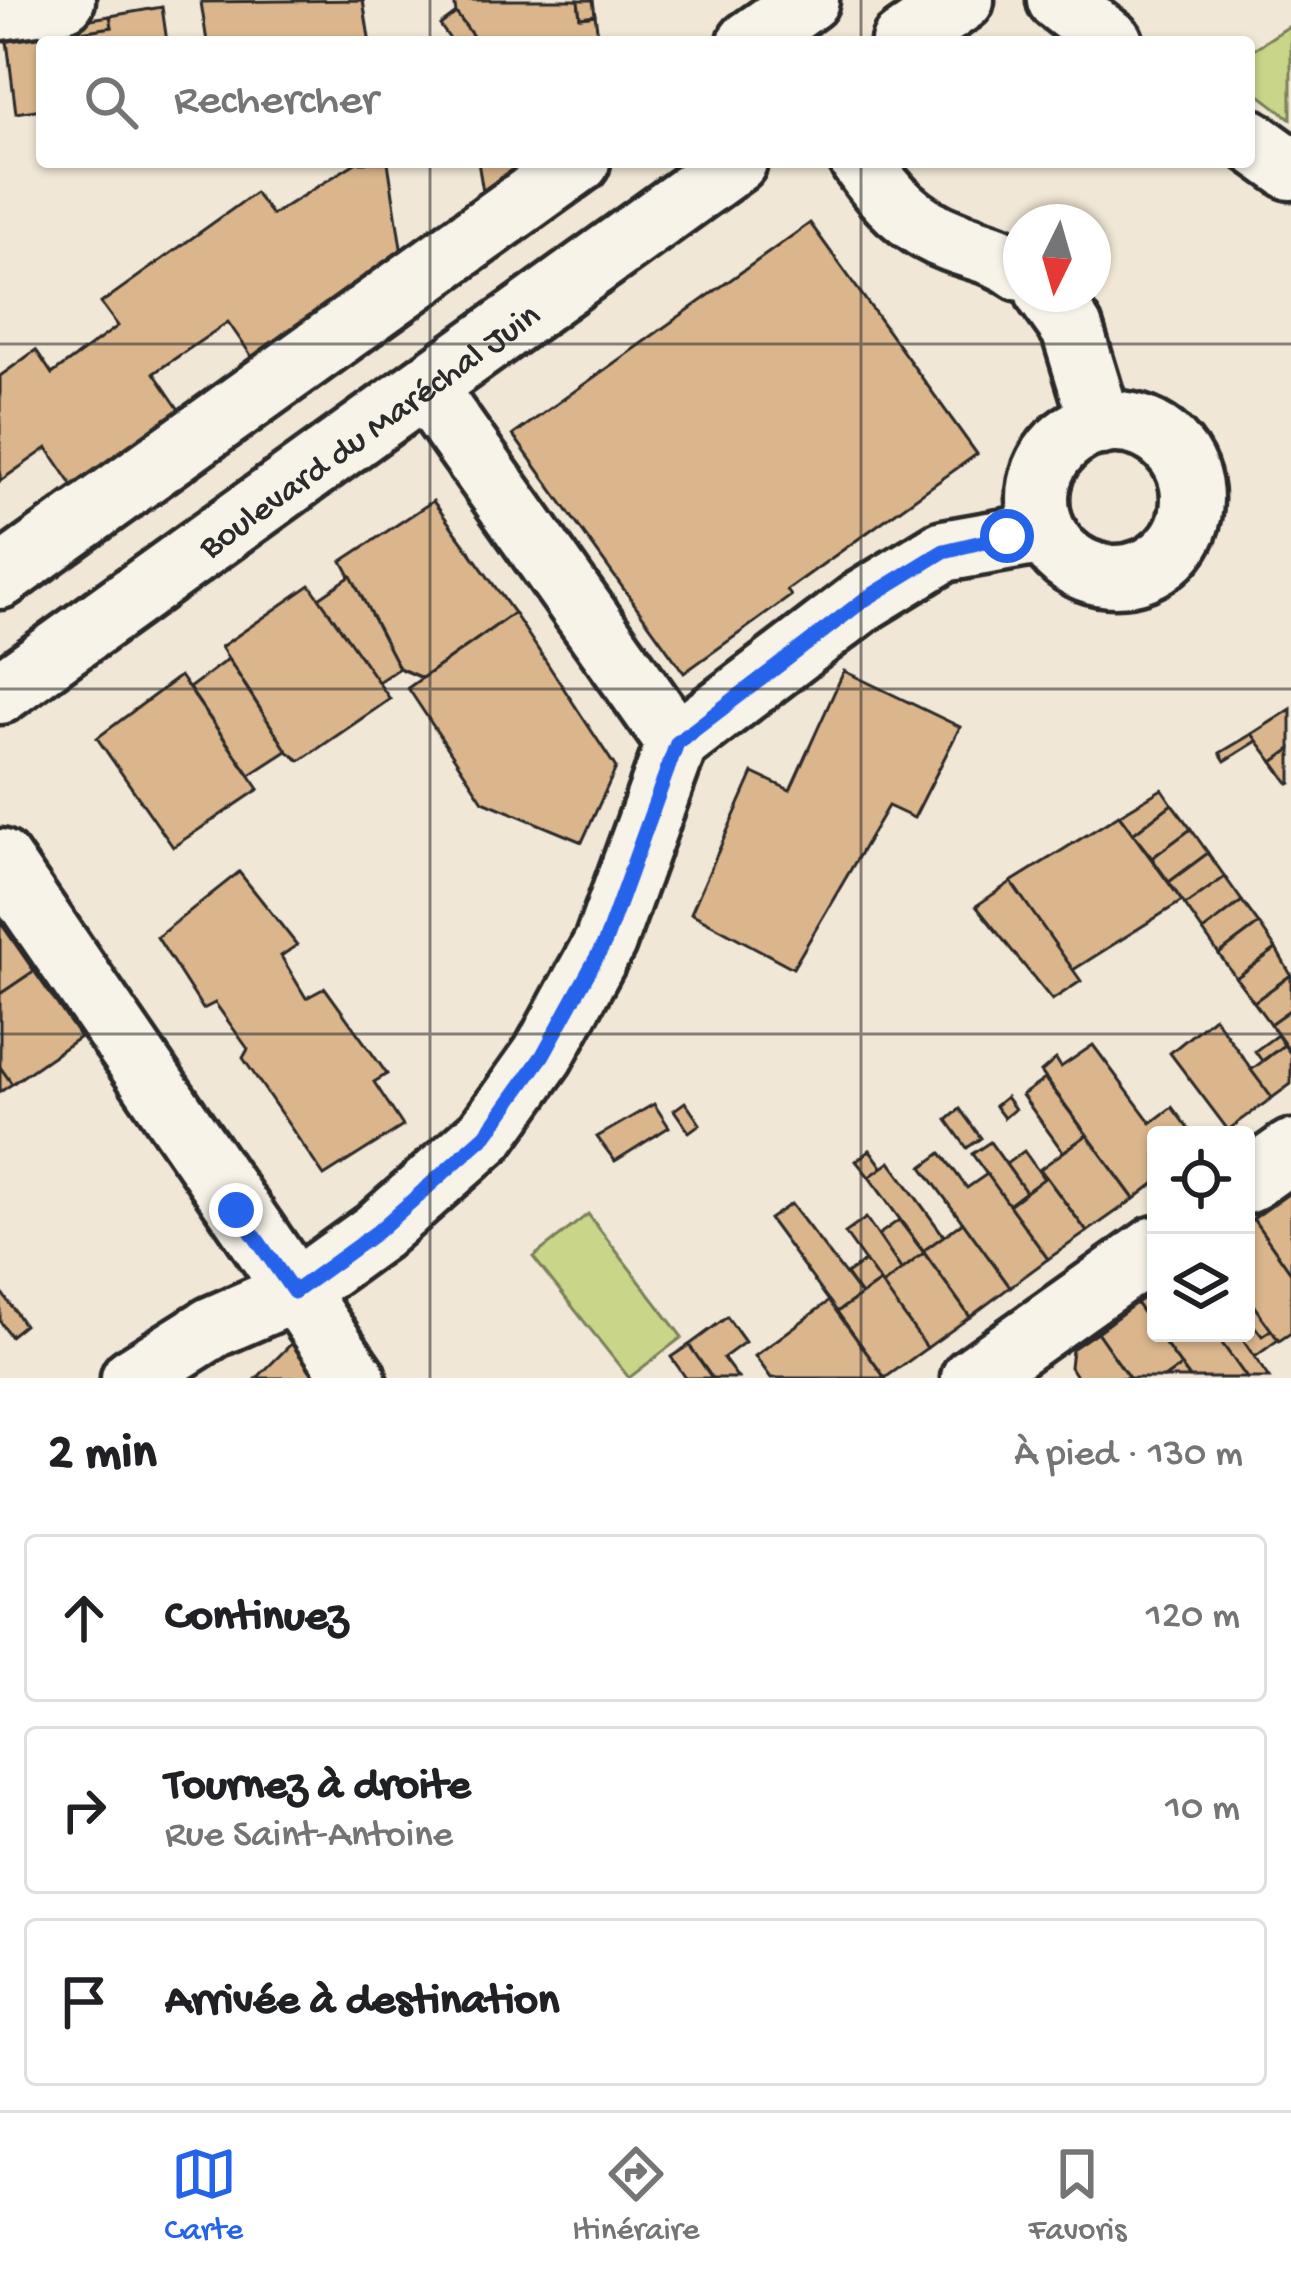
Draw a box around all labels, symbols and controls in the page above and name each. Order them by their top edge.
search box [36,36,1255,168]
icon: search [78,69,144,135]
text: Rechercher [174,76,378,129]
north arrow [1003,204,1111,312]
street label: Boulevard du Maréchal Juin [191,296,550,571]
route start [980,509,1034,563]
map controls [1147,1126,1255,1342]
button: locate [1147,1126,1255,1234]
route end [209,1183,263,1237]
button: layers [1147,1234,1255,1342]
text: 2 min [48,1426,157,1486]
text: À pied · 130 m [1014,1433,1243,1479]
icon: ahead [51,1585,117,1651]
text: Continuez [165,1592,348,1645]
text: 120 m [1146,1595,1240,1641]
text: Tournez à droite [165,1761,470,1814]
icon: right [51,1777,117,1843]
text: 10 m [1165,1787,1240,1833]
text: Rue Saint-Antoine [165,1814,453,1860]
icon: arrive [51,1969,117,2035]
text: Arrivée à destination [165,1976,559,2029]
tab: Carte [165,2141,243,2251]
tab: Itinéraire [572,2141,699,2251]
tab: Favoris [1029,2141,1126,2251]

